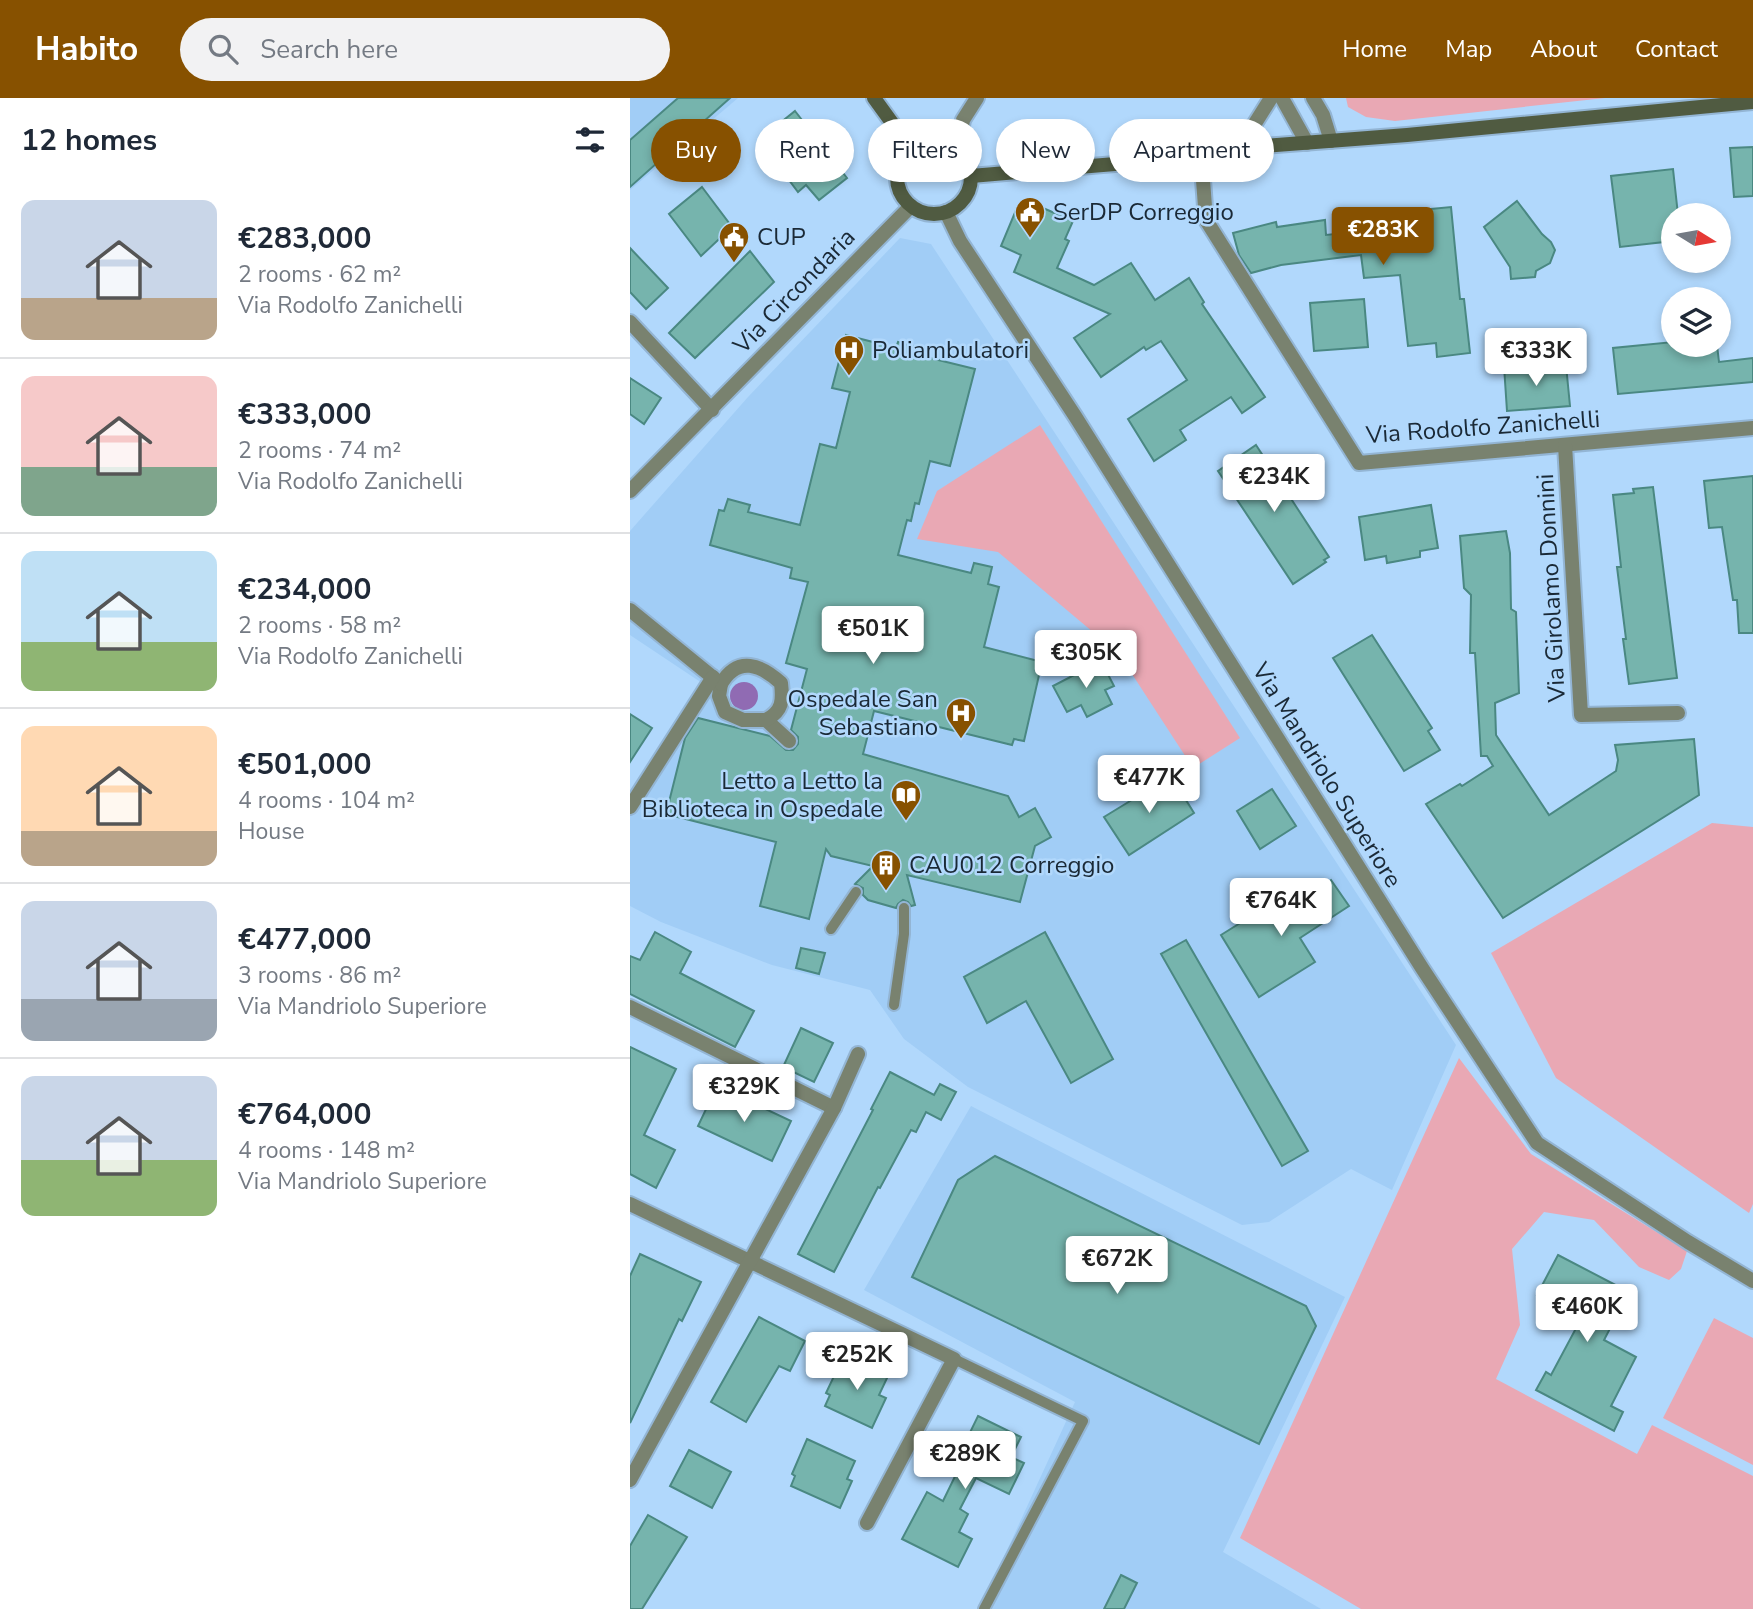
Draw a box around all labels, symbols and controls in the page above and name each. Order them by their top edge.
search box [180,18,670,81]
text: Habito [35,27,138,72]
icon: search [204,30,242,68]
text: Search here [260,32,398,67]
text: Home [1342,33,1407,65]
text: Map [1445,33,1492,65]
text: About [1530,33,1597,65]
text: Contact [1635,33,1718,65]
chip: Buy [651,119,741,182]
chip: Rent [755,119,854,182]
chip: Filters [868,119,982,182]
chip: New [996,119,1095,182]
chip: Apartment [1109,119,1274,182]
text: 12 homes [21,120,157,161]
icon: filters [571,121,609,159]
public building icon: SerDP Correggio [1013,195,1047,239]
place label: SerDP Correggio [1053,196,1234,228]
north arrow [1661,203,1731,273]
map controls [1661,203,1731,357]
pin: €283K [1334,208,1432,267]
text: €283K [1348,214,1418,245]
text: €283,000 [238,218,371,259]
public building icon: CUP [717,220,751,264]
street label: Via Circondaria [725,221,862,361]
place label: CUP [757,221,806,253]
icon: home [77,228,161,312]
text: 2 rooms · 62 m² [238,259,401,290]
button: layers [1661,287,1731,357]
text: Via Rodolfo Zanichelli [238,290,463,321]
pin: €333K [1487,328,1585,388]
hospital icon: Poliambulatori [832,333,866,377]
place label: Poliambulatori [872,334,1029,366]
text: €333K [1501,335,1571,366]
text: €333,000 [238,394,371,435]
street label: Via Rodolfo Zanichelli [1364,403,1601,451]
icon: home [77,404,161,488]
text: 2 rooms · 74 m² [238,435,401,466]
pin: €234K [1225,454,1323,514]
text: €234K [1239,461,1309,492]
text: Via Rodolfo Zanichelli [238,466,463,497]
street label: Via Girolamo Donnini [1529,473,1573,704]
text: €234,000 [238,569,371,610]
icon: home [77,579,161,663]
pin: €501K [824,606,922,666]
text: 2 rooms · 58 m² [238,610,401,641]
text: €501K [838,613,908,644]
pin: €305K [1037,630,1135,690]
text: €305K [1051,637,1121,668]
text: Via Rodolfo Zanichelli [238,641,463,672]
street label: Via Mandriolo Superiore [1244,656,1409,894]
place label: Ospedale San Sebastiano [788,683,938,743]
hospital icon: Ospedale San Sebastiano [944,696,978,740]
text: €501,000 [238,744,371,785]
icon: home [77,754,161,838]
pin: €477K [1100,756,1198,815]
text: €477K [1114,762,1184,793]
place label: Letto a Letto la Biblioteca in Ospedale [642,765,883,825]
library icon: Letto a Letto la Biblioteca in Ospedale [889,778,923,822]
text: 4 rooms · 104 m² [238,785,415,816]
text: House [238,816,305,847]
building icon: CAU012 Correggio [869,848,903,892]
place label: CAU012 Correggio [909,849,1114,881]
pin: €764K [1232,878,1330,938]
text: €764K [1246,885,1316,916]
text: €477,000 [238,919,371,960]
icon: home [77,929,161,1013]
text: 3 rooms · 86 m² [238,960,401,991]
text: Via Mandriolo Superiore [238,991,487,1022]
pin: €329K [695,1065,793,1124]
text: €329K [709,1071,779,1102]
text: €764,000 [238,1094,371,1135]
icon: home [77,1104,161,1188]
text: 4 rooms · 148 m² [238,1135,415,1166]
text: Via Mandriolo Superiore [238,1166,487,1197]
pin: €672K [1068,1236,1166,1296]
text: €672K [1082,1243,1152,1274]
pin: €460K [1538,1284,1636,1344]
text: €460K [1552,1291,1622,1322]
pin: €252K [808,1332,906,1392]
text: €252K [822,1339,892,1370]
pin: €289K [916,1432,1014,1491]
text: €289K [930,1438,1000,1469]

